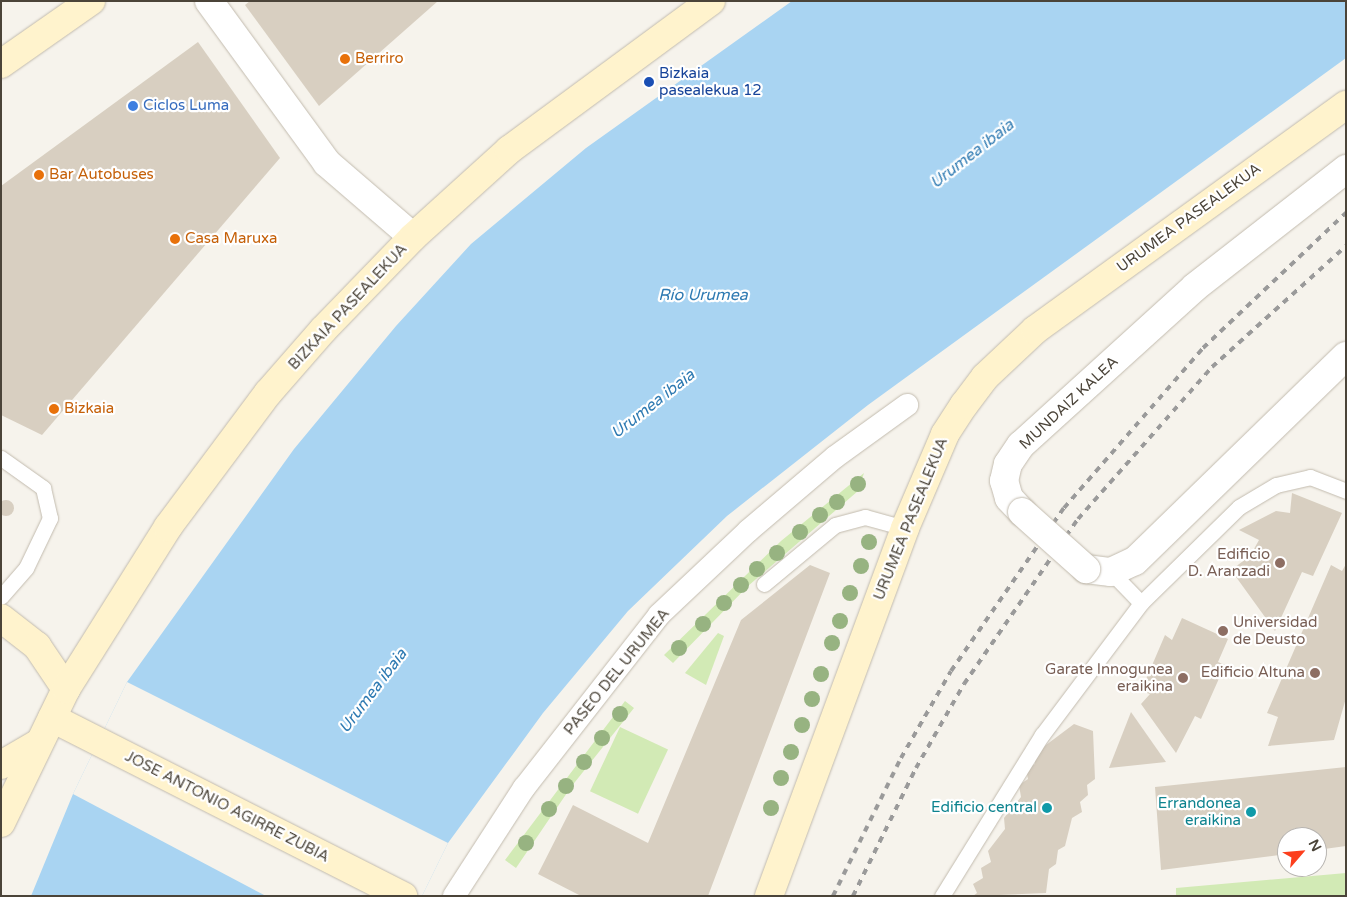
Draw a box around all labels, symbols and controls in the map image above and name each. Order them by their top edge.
place label: Berriro [355,50,404,68]
marker: Berriro [339,53,351,65]
place label: Bizkaia pasealekua 12 [659,64,762,99]
marker: Bizkaia pasealekua 12 [643,76,655,88]
place label: Ciclos Luma [143,97,229,115]
marker: Ciclos Luma [127,100,139,112]
water label: Urumea ibaia [926,115,1018,193]
street label: URUMEA PASEALEKUA [1113,160,1265,276]
place label: Bar Autobuses [49,166,154,184]
marker: Bar Autobuses [33,169,45,181]
place label: Casa Maruxa [185,230,278,248]
marker: Casa Maruxa [169,233,181,245]
street label: BIZKAIA PASEALEKUA [285,240,411,374]
water label: Río Urumea [658,285,748,305]
street label: MUNDAIZ KALEA [1016,353,1122,453]
water label: Urumea ibaia [607,365,699,443]
place label: Bizkaia [64,400,114,418]
marker: Bizkaia [48,403,60,415]
street label: URUMEA PASEALEKUA [870,435,952,603]
place label: Edificio D. Aranzadi [1188,545,1270,580]
marker: Edificio D. Aranzadi [1274,557,1286,569]
street label: PASEO DEL URUMEA [560,605,674,739]
place label: Universidad de Deusto [1233,613,1317,648]
marker: Universidad de Deusto [1217,625,1229,637]
water label: Urumea ibaia [335,645,411,737]
place label: Garate Innogunea eraikina [1045,660,1173,695]
place label: Edificio Altuna [1201,664,1305,682]
marker: Edificio Altuna [1309,667,1321,679]
marker: Garate Innogunea eraikina [1177,672,1189,684]
street label: JOSE ANTONIO AGIRRE ZUBIA [122,748,332,866]
place label: Errandonea eraikina [1158,794,1241,829]
place label: Edificio central [931,799,1037,817]
marker: Edificio central [1041,802,1053,814]
marker: Errandonea eraikina [1245,806,1257,818]
north arrow [1277,827,1327,877]
text: N [1305,837,1325,854]

